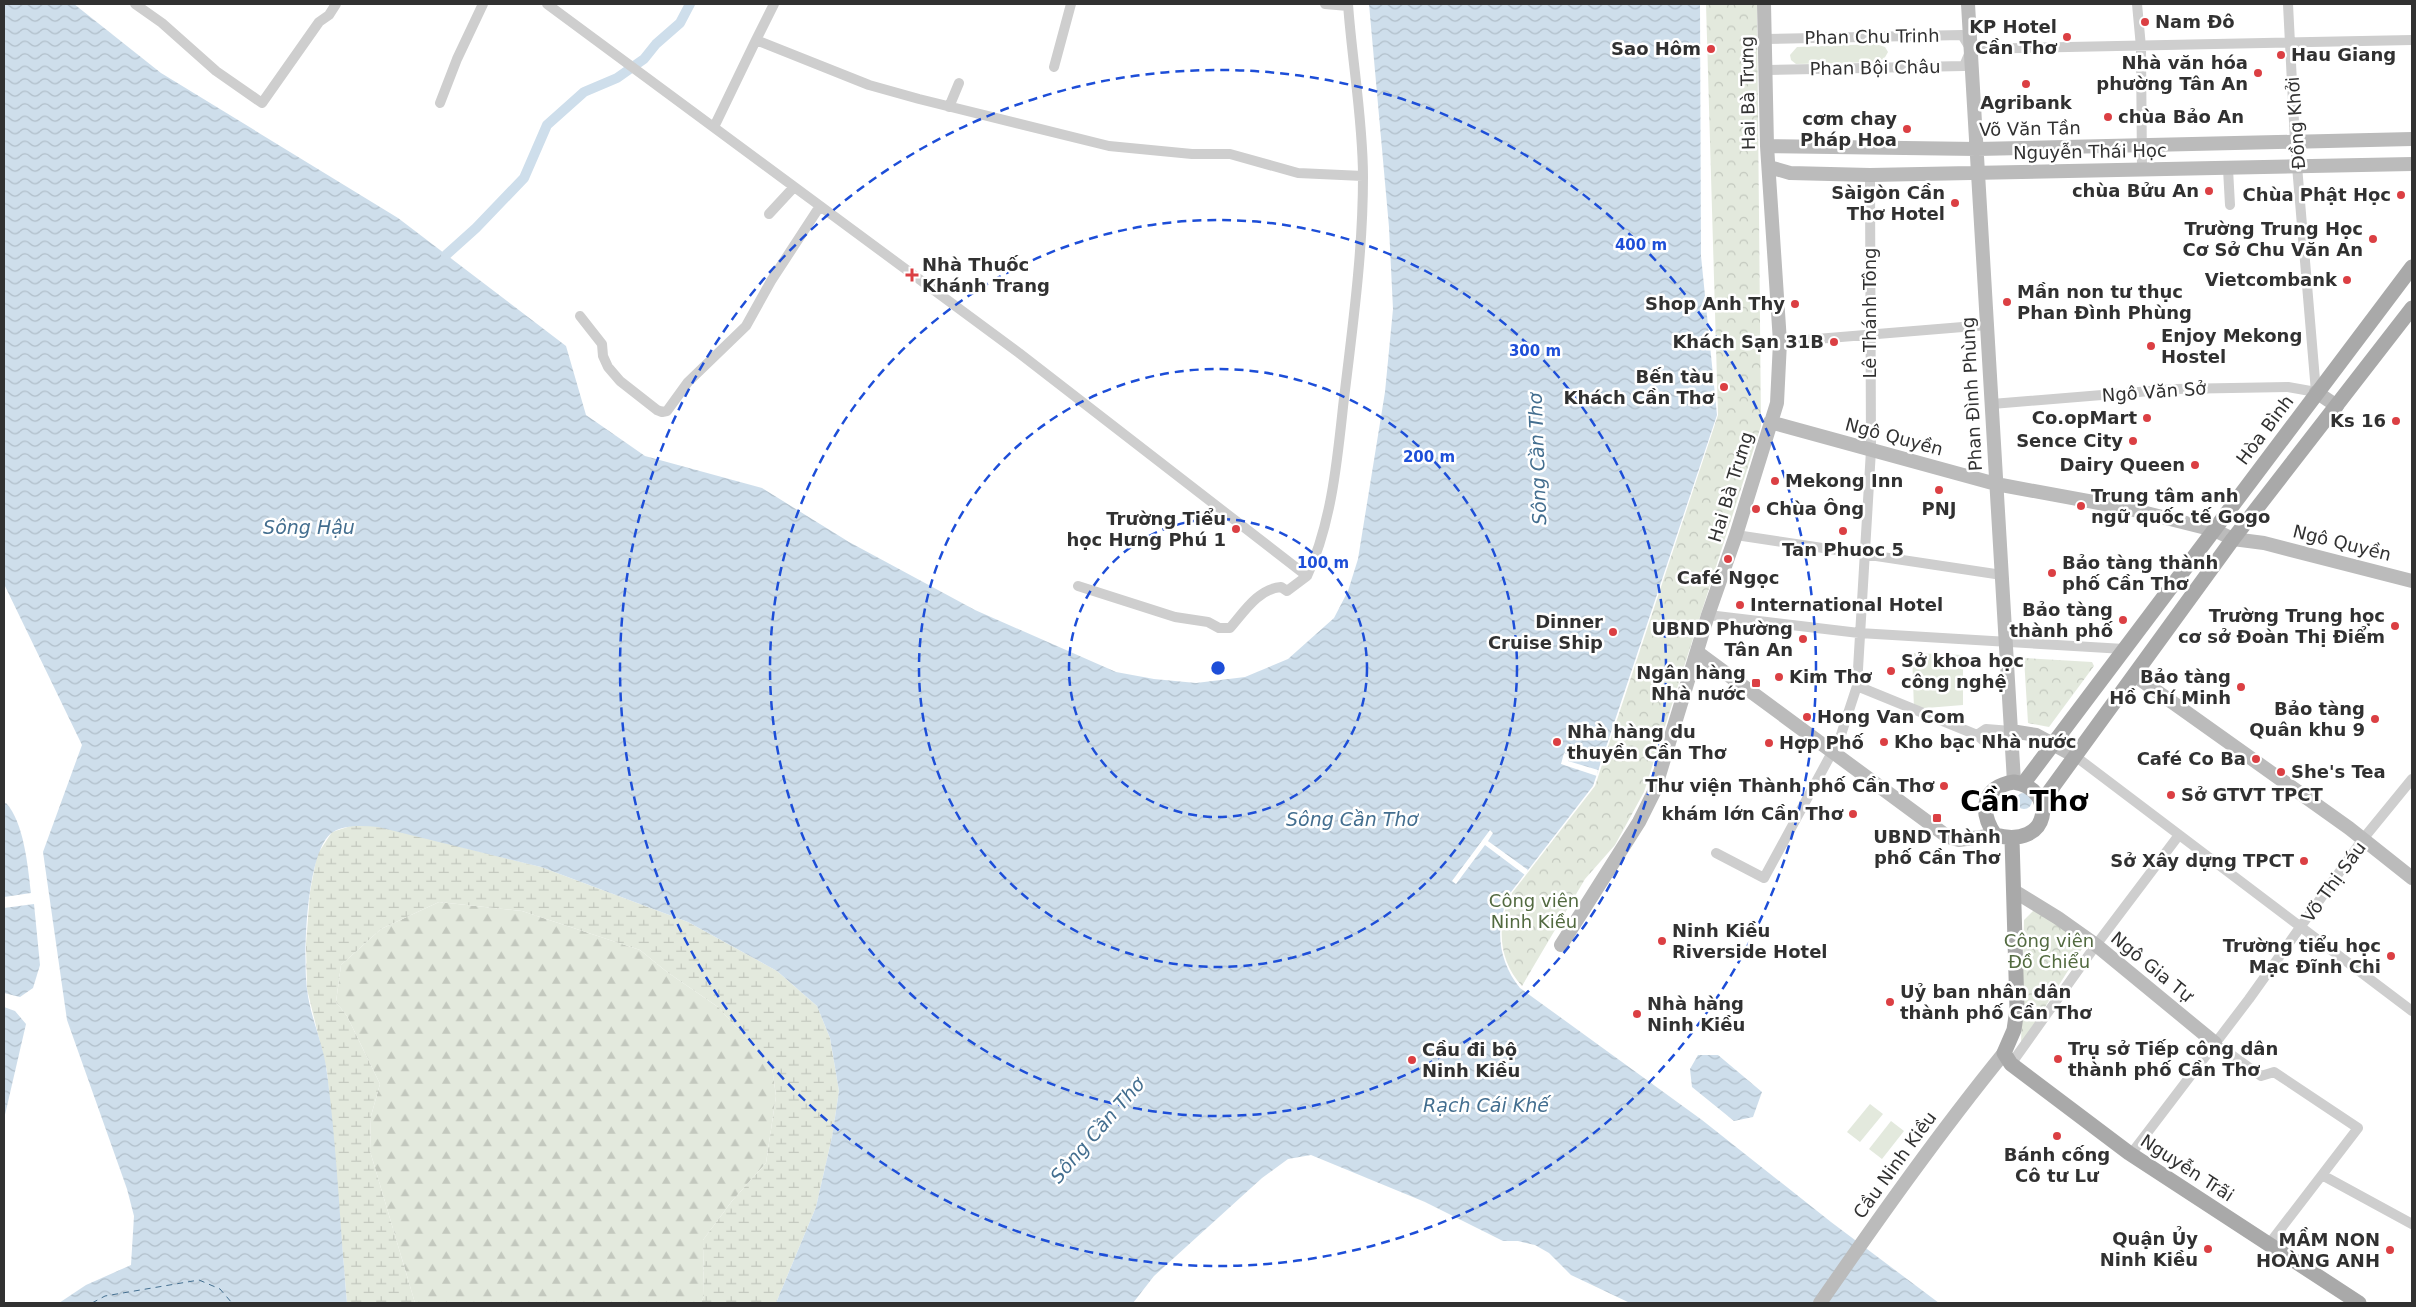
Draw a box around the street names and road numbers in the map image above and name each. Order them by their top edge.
street label: Phan Chu Trinh [1804,25,1940,48]
street label: Hai Bà Trưng [1736,36,1759,150]
street label: Phan Bội Châu [1809,56,1941,79]
street label: Đồng Khởi [2282,76,2309,170]
street label: Võ Văn Tần [1979,117,2081,140]
street label: Nguyễn Thái Học [2013,140,2167,163]
street label: Lê Thánh Tông [1859,248,1880,378]
street label: Phan Đình Phùng [1957,316,1986,472]
street label: Ngô Văn Sở [2101,377,2207,406]
street label: Hòa Bình [2232,391,2298,469]
street label: Ngô Quyền [1843,413,1945,460]
street label: Hai Bà Trưng [1704,429,1757,545]
street label: Ngô Quyền [2291,520,2393,565]
street label: Võ Thị Sáu [2297,837,2370,926]
street label: Ngô Gia Tự [2107,927,2199,1007]
street label: Cầu Ninh Kiều [1849,1107,1940,1222]
street label: Nguyễn Trãi [2137,1130,2238,1206]

